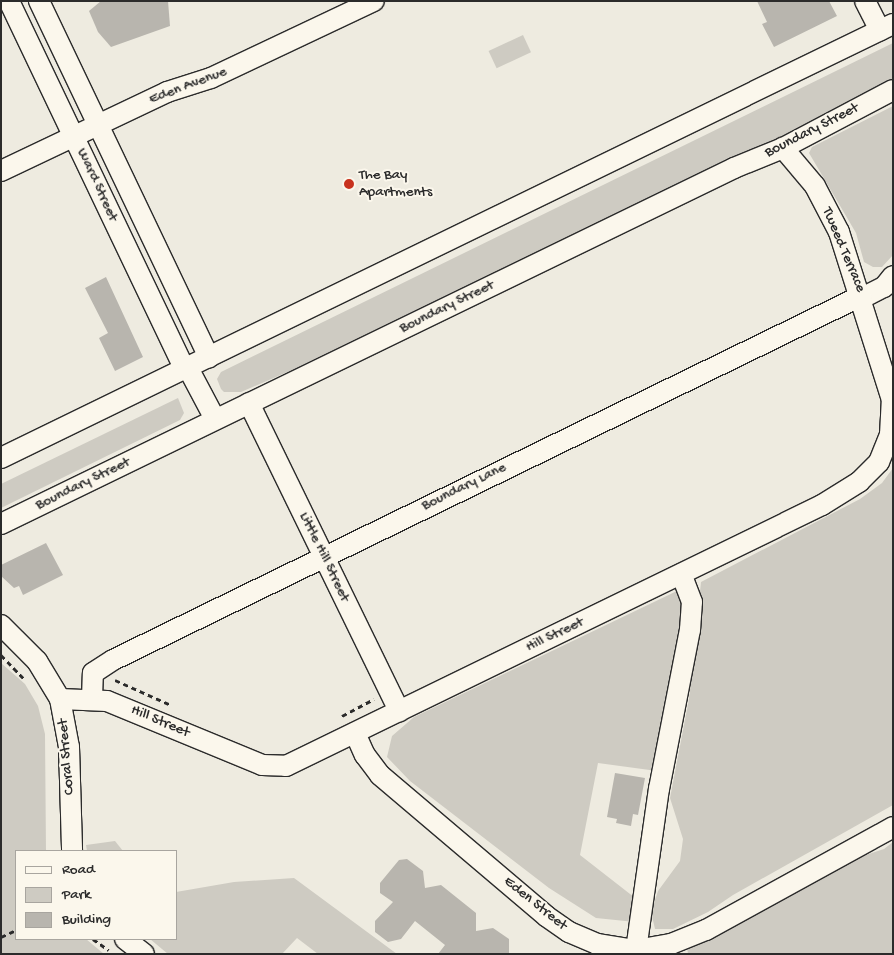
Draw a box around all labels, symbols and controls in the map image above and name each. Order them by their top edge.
street label: Eden Avenue [147,63,229,109]
street label: Boundary Street [762,100,862,162]
street label: Ward Street [72,146,122,224]
place label: The Bay Apartments [359,166,432,201]
marker: The Bay Apartments [343,178,355,190]
street label: Tweed Terrace [817,205,869,295]
street label: Boundary Street [397,276,497,338]
street label: Boundary Street [33,453,133,515]
street label: Boundary Lane [419,459,509,515]
street label: Little Hill Street [295,509,353,605]
street label: Hill Street [523,613,587,657]
street label: Hill Street [128,702,192,742]
street label: Coral Street [55,718,79,796]
legend [15,850,178,940]
text: Road [62,861,95,879]
street label: Eden Street [500,873,570,935]
text: Park [62,886,91,904]
text: Building [62,911,111,929]

